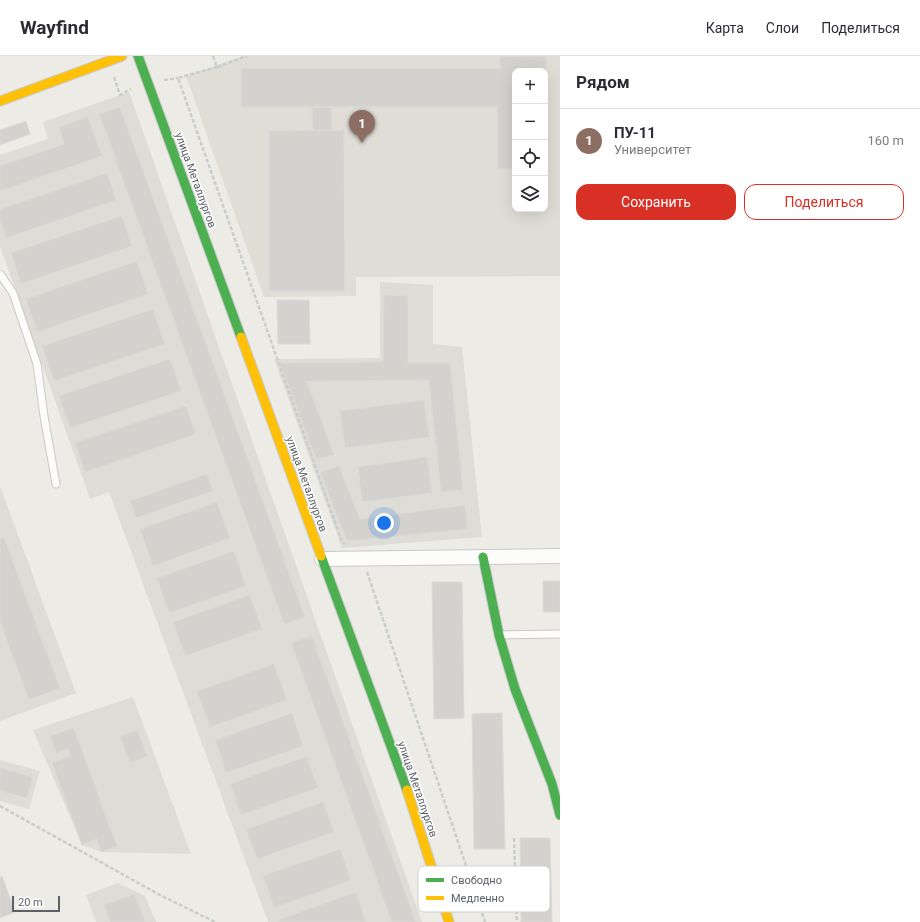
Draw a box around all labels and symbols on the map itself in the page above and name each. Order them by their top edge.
pin: 1 [349,110,375,143]
street label: улица Металлургов [172,131,219,230]
street label: улица Металлургов [283,435,330,534]
your location [374,513,394,533]
street label: улица Металлургов [395,739,440,839]
legend [418,866,550,912]
text: Свободно [451,874,502,887]
text: Медленно [451,892,504,905]
scale bar [12,894,60,913]

